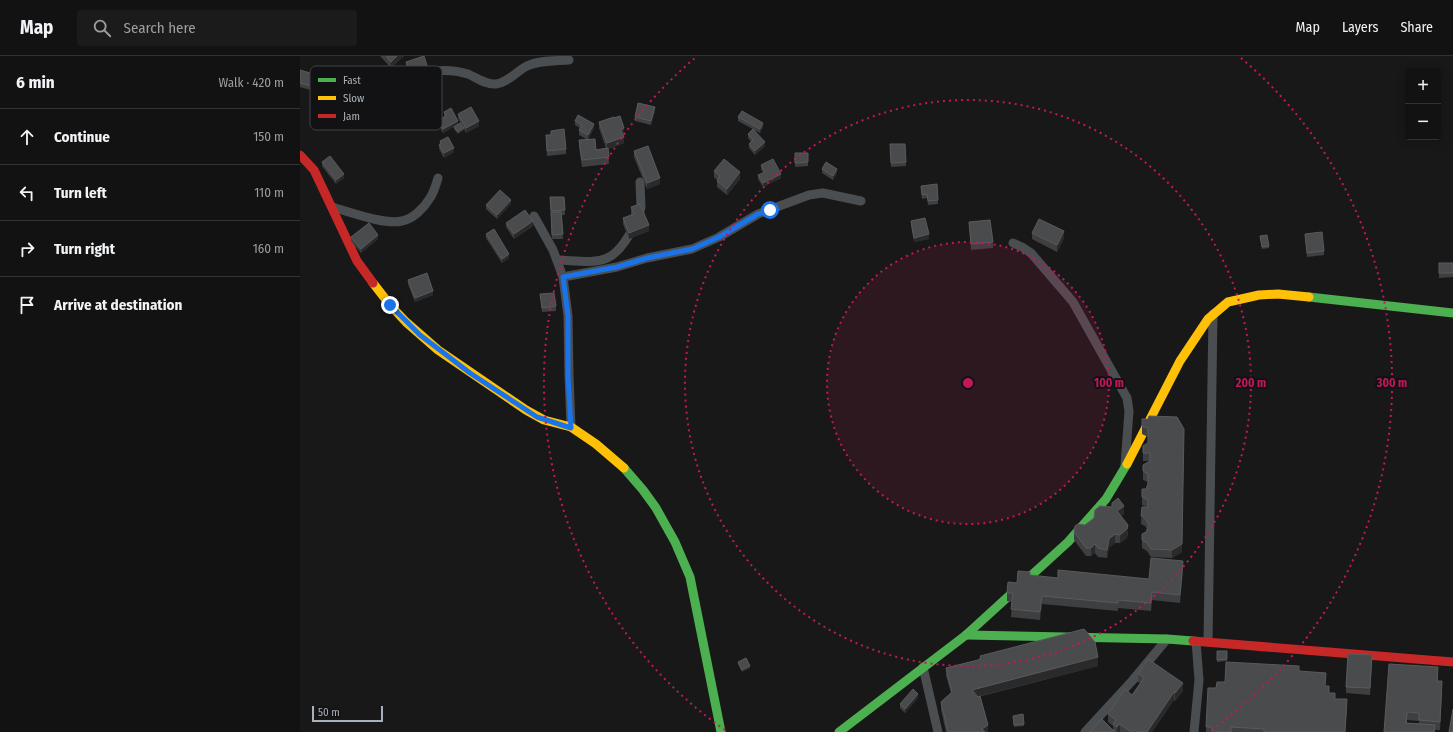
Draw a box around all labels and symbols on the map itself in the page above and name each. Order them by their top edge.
legend [310,66,442,130]
text: Fast [343,74,361,87]
text: Slow [343,92,364,105]
text: Jam [343,110,360,123]
route start [761,201,779,219]
route end [381,296,399,314]
centre of rings [961,376,975,390]
text: 100 m [1094,376,1124,390]
text: 200 m [1235,376,1266,390]
text: 300 m [1376,376,1407,390]
scale bar [312,704,383,723]

